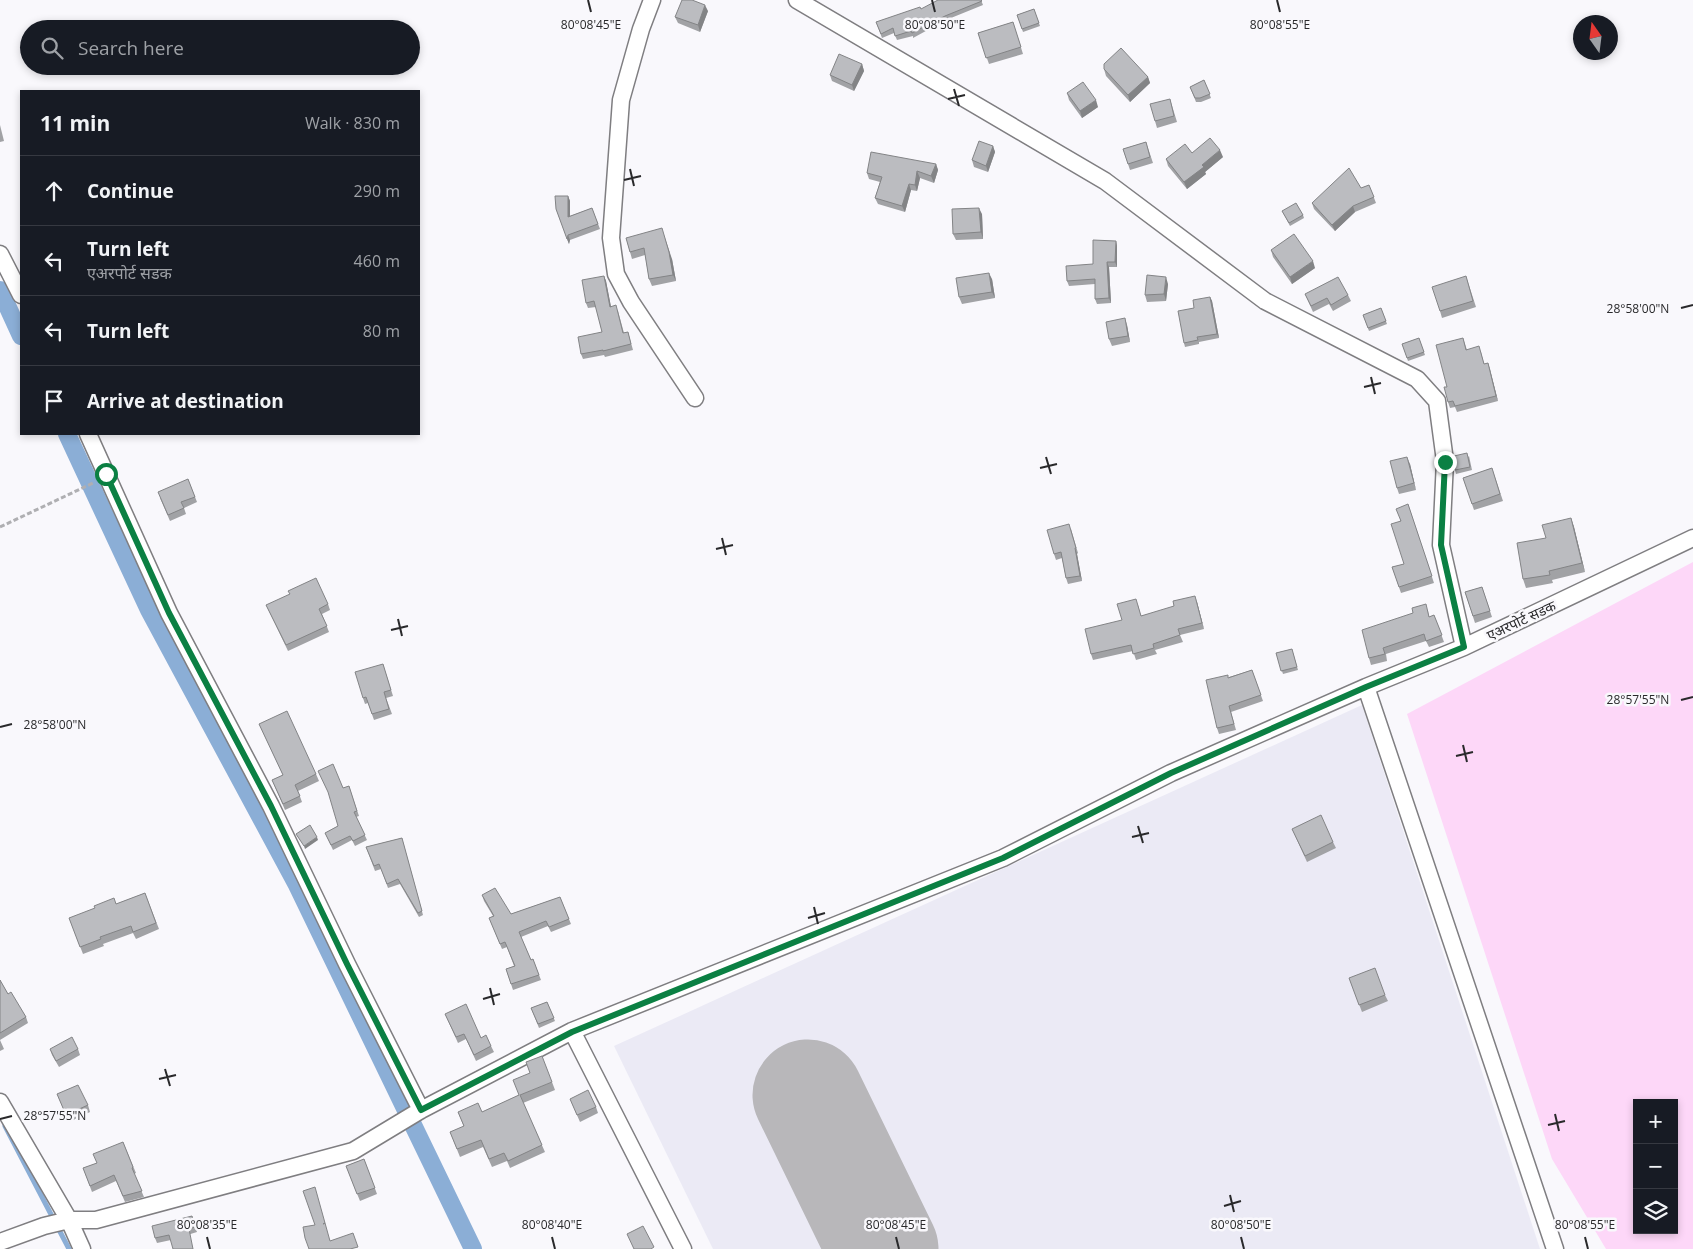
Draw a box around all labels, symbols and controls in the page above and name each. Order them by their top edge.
north arrow [1573,15,1618,60]
text: 80°08'45"E [561,16,621,33]
text: 80°08'50"E [905,16,965,33]
text: 80°08'55"E [1250,16,1310,33]
search box [20,20,420,75]
icon: search [38,34,66,62]
text: Search here [78,35,184,61]
text: 11 min [40,109,110,137]
text: Walk · 830 m [305,112,400,134]
icon: ahead [40,177,68,205]
text: Continue [87,178,174,204]
text: 290 m [354,180,400,202]
text: Turn left [87,236,169,262]
icon: left [40,247,68,275]
text: 460 m [354,250,400,272]
text: एअरपोर्ट सडक [87,262,172,284]
text: 28°58'00"N [1607,300,1669,317]
icon: left [40,317,68,345]
text: Turn left [87,318,169,344]
text: 80 m [363,320,400,342]
icon: arrive [40,387,68,415]
text: Arrive at destination [87,388,284,414]
route end [1434,451,1457,474]
route start [95,463,118,486]
street label: एअरपोर्ट सडक [1483,596,1559,644]
text: 28°57'55"N [1607,691,1669,708]
text: 28°58'00"N [24,716,86,733]
map controls [1633,1099,1678,1234]
button: + [1633,1099,1678,1144]
text: 28°57'55"N [24,1107,86,1124]
button: − [1633,1144,1678,1189]
button: layers [1633,1189,1678,1234]
text: 80°08'35"E [177,1216,237,1233]
text: 80°08'40"E [522,1216,582,1233]
text: 80°08'45"E [866,1216,926,1233]
text: 80°08'50"E [1211,1216,1271,1233]
text: 80°08'55"E [1555,1216,1615,1233]

